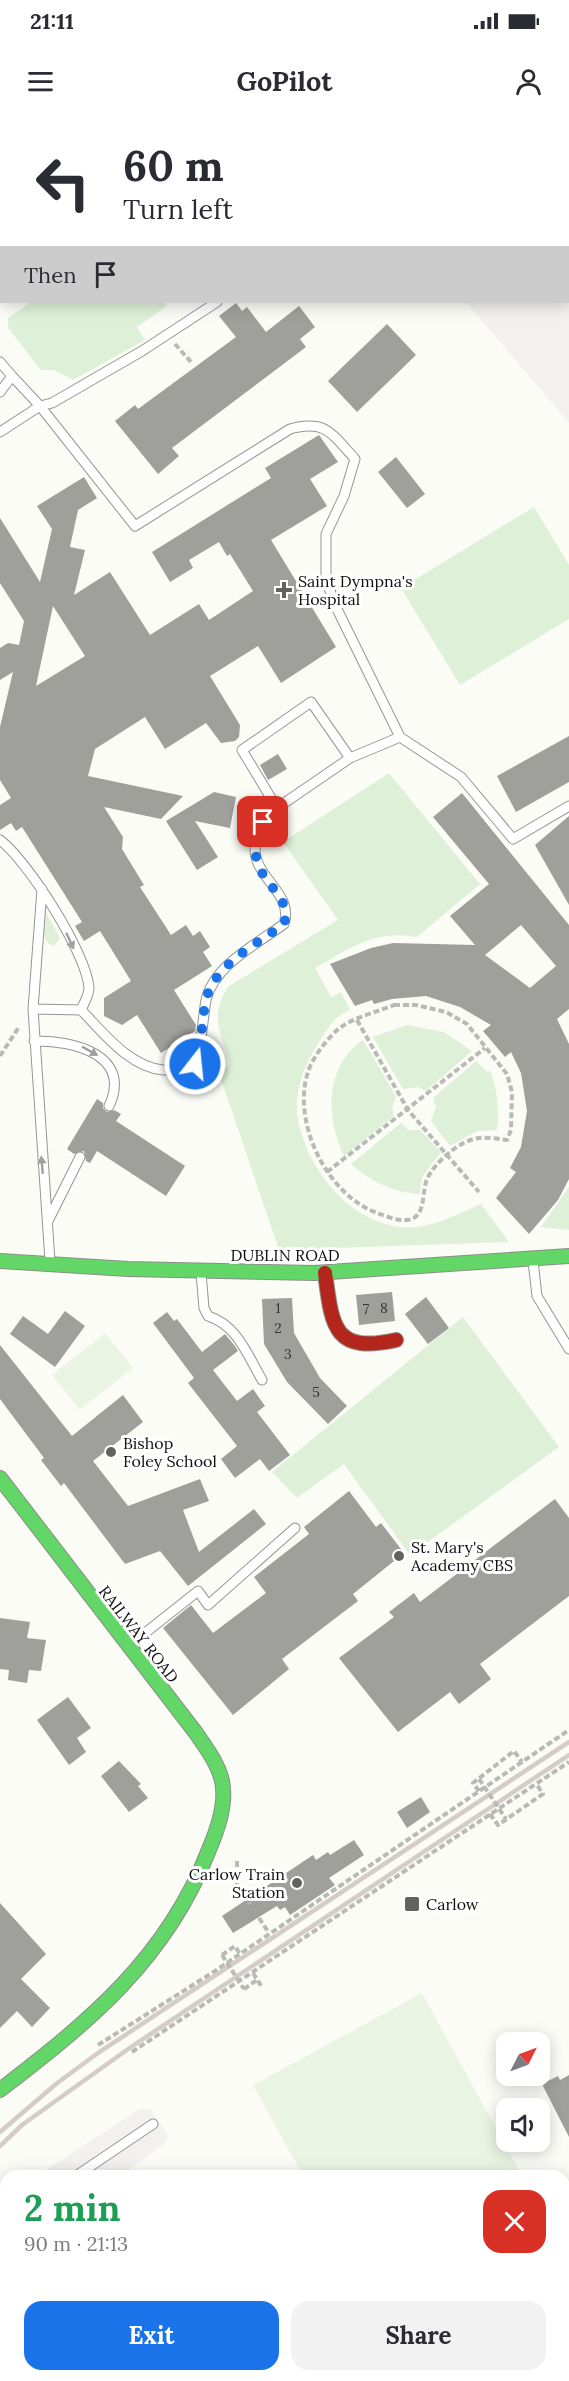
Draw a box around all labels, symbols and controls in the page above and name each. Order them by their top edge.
text: 21:11 [30,7,74,35]
text: GoPilot [237,64,332,98]
icon: menu [24,65,57,98]
icon: person [512,65,545,98]
text: 60 m [123,139,224,193]
icon: left [24,144,102,222]
text: Turn left [123,192,233,226]
icon: arrive [89,258,122,291]
text: Then [24,261,77,289]
place label: Saint Dympna's Hospital [298,571,413,609]
marker: Saint Dympna's Hospital [275,581,293,599]
pin [237,796,288,847]
icon: arrive [246,805,279,838]
one-way arrow [65,932,75,950]
position arrow [163,1032,227,1096]
one-way arrow [82,1046,99,1056]
one-way arrow [37,1155,47,1174]
street label: DUBLIN ROAD [230,1245,340,1265]
house number: 1 [275,1299,281,1317]
house number: 8 [380,1299,388,1317]
house number: 7 [363,1300,370,1318]
house number: 2 [274,1319,282,1337]
house number: 3 [284,1345,292,1363]
house number: 5 [312,1383,320,1401]
place label: Bishop Foley School [123,1433,217,1471]
marker: Bishop Foley School [104,1445,118,1459]
place label: St. Mary's Academy CBS [410,1537,513,1575]
marker: St. Mary's Academy CBS [392,1549,406,1563]
street label: RAILWAY ROAD [95,1581,183,1687]
place label: Carlow Train Station [189,1864,285,1902]
marker: Carlow Train Station [290,1876,304,1890]
place label: Carlow [426,1894,479,1914]
marker: Carlow [403,1895,421,1913]
north arrow [496,2032,550,2086]
map controls [496,2032,550,2152]
button: sound [496,2098,550,2152]
text: 2 min [24,2185,121,2231]
button: close [483,2190,546,2253]
text: 90 m · 21:13 [24,2231,128,2256]
button: Exit [24,2301,279,2370]
button: Share [291,2301,546,2370]

